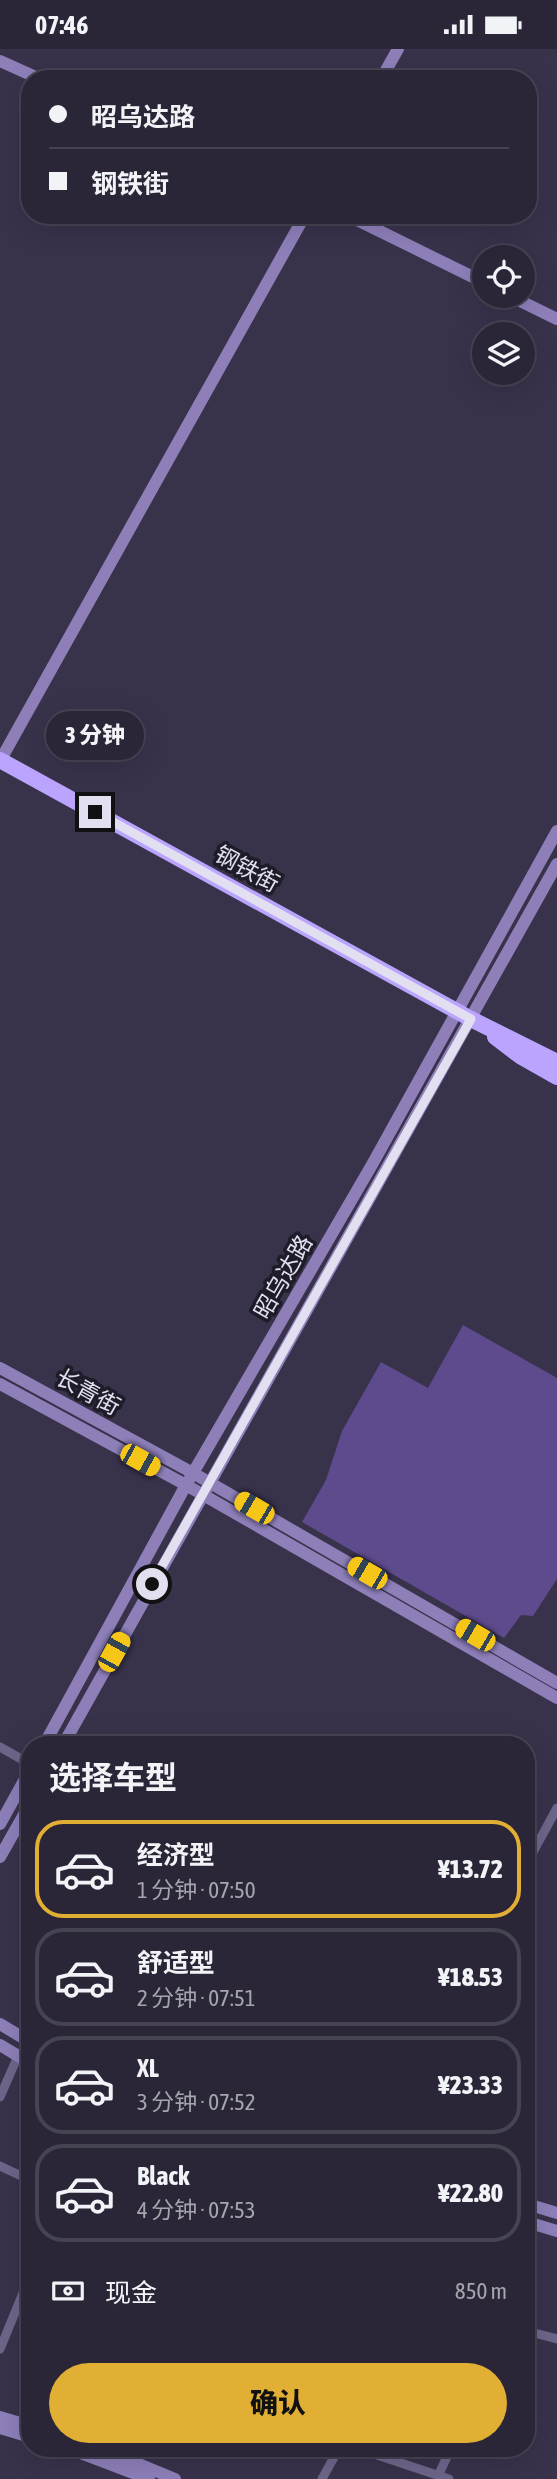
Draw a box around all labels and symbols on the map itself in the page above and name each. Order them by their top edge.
callout: 3 分钟 [46,711,144,759]
route end [79,796,111,828]
street label: 钢铁街 [211,841,283,897]
street label: 昭乌达路 [249,1231,317,1323]
street label: 长青街 [52,1364,124,1420]
car [117,1441,164,1479]
car [231,1488,278,1528]
car [344,1553,391,1593]
route start [136,1568,168,1600]
car [452,1615,499,1655]
car [95,1629,134,1675]

